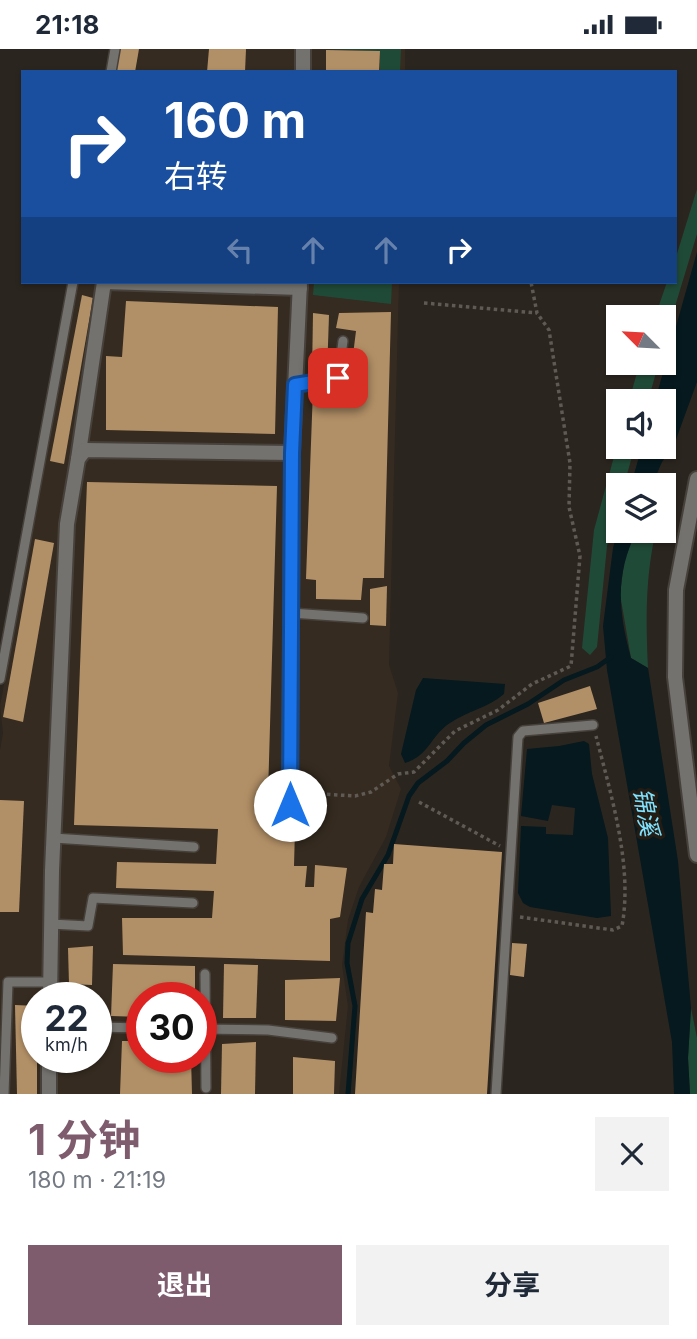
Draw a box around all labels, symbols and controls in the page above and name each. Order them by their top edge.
text: 21:18 [35,9,99,40]
text: 160 m [164,91,306,150]
icon: right [49,98,140,189]
text: 右转 [164,157,228,196]
icon: left [221,231,259,269]
icon: ahead [294,231,332,269]
icon: ahead [367,231,405,269]
icon: right [440,231,478,269]
north arrow [606,305,676,375]
map controls [606,305,676,543]
pin [308,348,368,408]
icon: arrive [319,359,357,397]
button: sound [606,389,676,459]
button: layers [606,473,676,543]
position arrow [253,768,327,842]
water label: 锦溪 [628,786,665,841]
speed limit sign: 30 [126,982,217,1073]
text: 22 [44,997,89,1039]
text: km/h [45,1034,88,1055]
text: 1 分钟 [28,1114,140,1165]
button: close [595,1117,669,1191]
text: 180 m · 21:19 [28,1166,166,1194]
button: 退出 [28,1245,342,1325]
button: 分享 [356,1245,669,1325]

